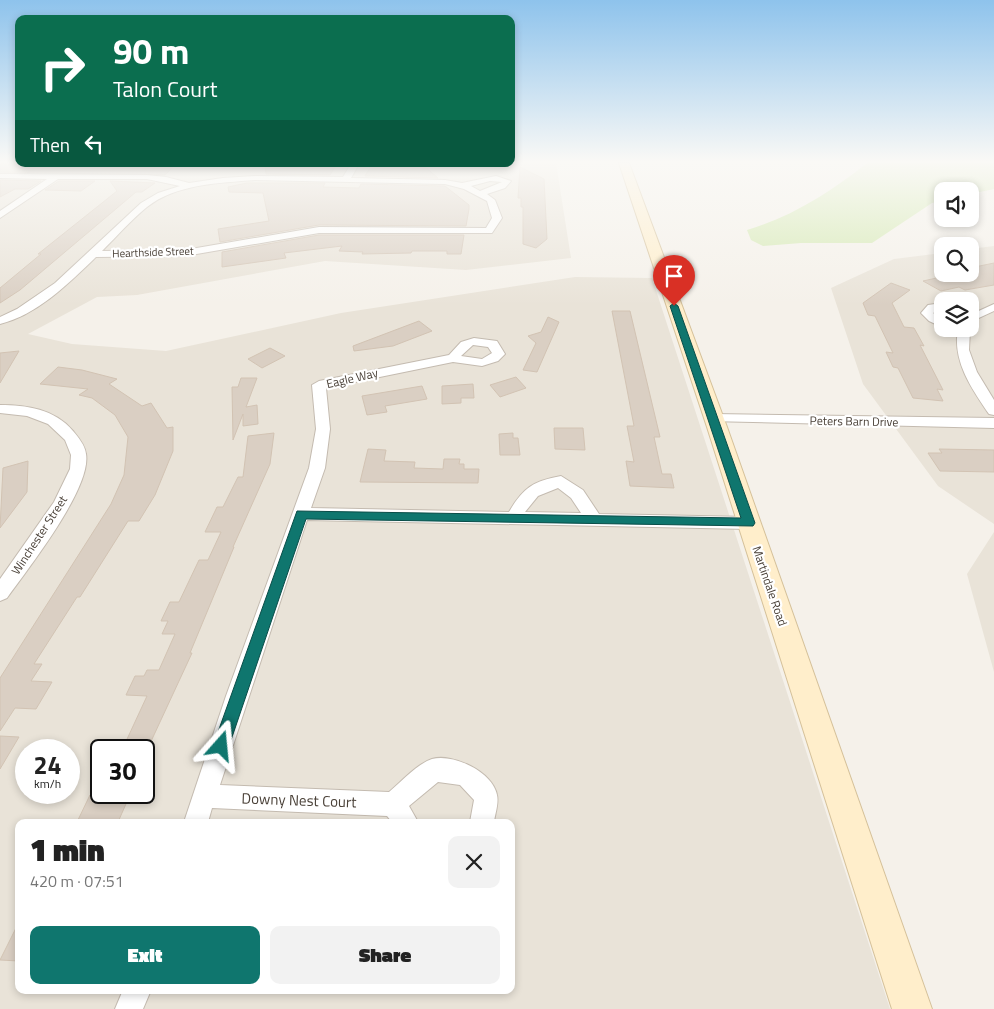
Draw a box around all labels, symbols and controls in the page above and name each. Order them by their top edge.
text: 90 m [113,24,189,78]
icon: right [30,35,95,100]
text: Talon Court [113,72,217,106]
text: Then [30,130,70,159]
icon: left [80,130,108,158]
map controls [934,182,979,337]
button: sound [934,182,979,227]
button: search [934,237,979,282]
street label: Hearthside Street [112,243,194,261]
pin [653,255,695,306]
icon: arrive [660,262,688,290]
button: layers [934,292,979,337]
street label: Eagle Way [324,363,380,393]
street label: Peters Barn Drive [810,411,898,431]
street label: Winchester Street [6,491,72,578]
street label: Martindale Road [747,544,793,628]
position arrow [194,719,246,771]
speed limit sign: 30 [90,739,155,804]
text: 24 [33,746,62,784]
text: km/h [34,774,61,793]
street label: Downy Nest Court [241,787,358,814]
text: 1 min [30,827,105,873]
button: close [448,836,500,888]
text: 420 m · 07:51 [30,869,124,893]
button: Exit [30,926,260,984]
button: Share [270,926,500,984]

